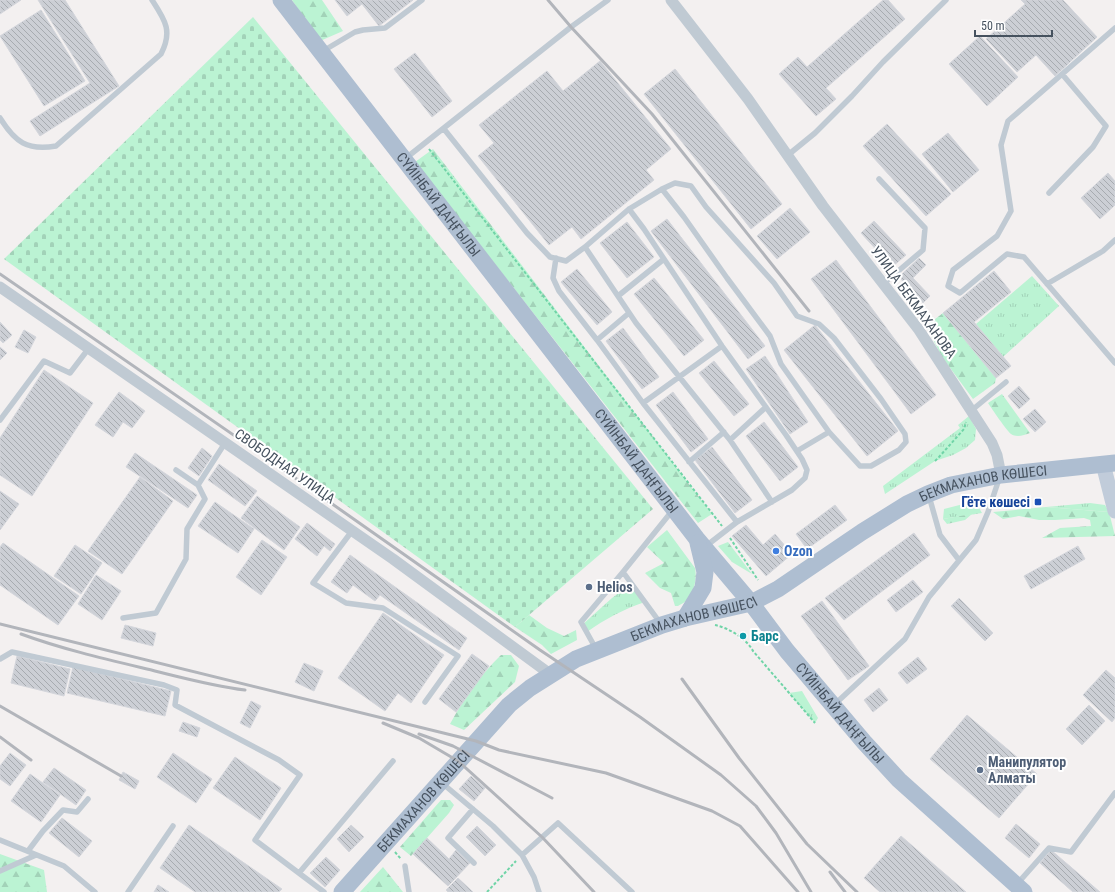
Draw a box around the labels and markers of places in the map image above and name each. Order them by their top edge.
place label: Гёте көшесі [961,494,1030,510]
marker: Гёте көшесі [1033,497,1043,507]
place label: Ozon [784,543,813,559]
marker: Ozon [771,546,781,556]
place label: Helios [597,579,633,595]
marker: Helios [584,582,594,592]
place label: Барс [751,628,779,644]
marker: Барс [738,631,748,641]
place label: Манипулятор Алматы [988,754,1066,786]
marker: Манипулятор Алматы [975,765,985,775]

